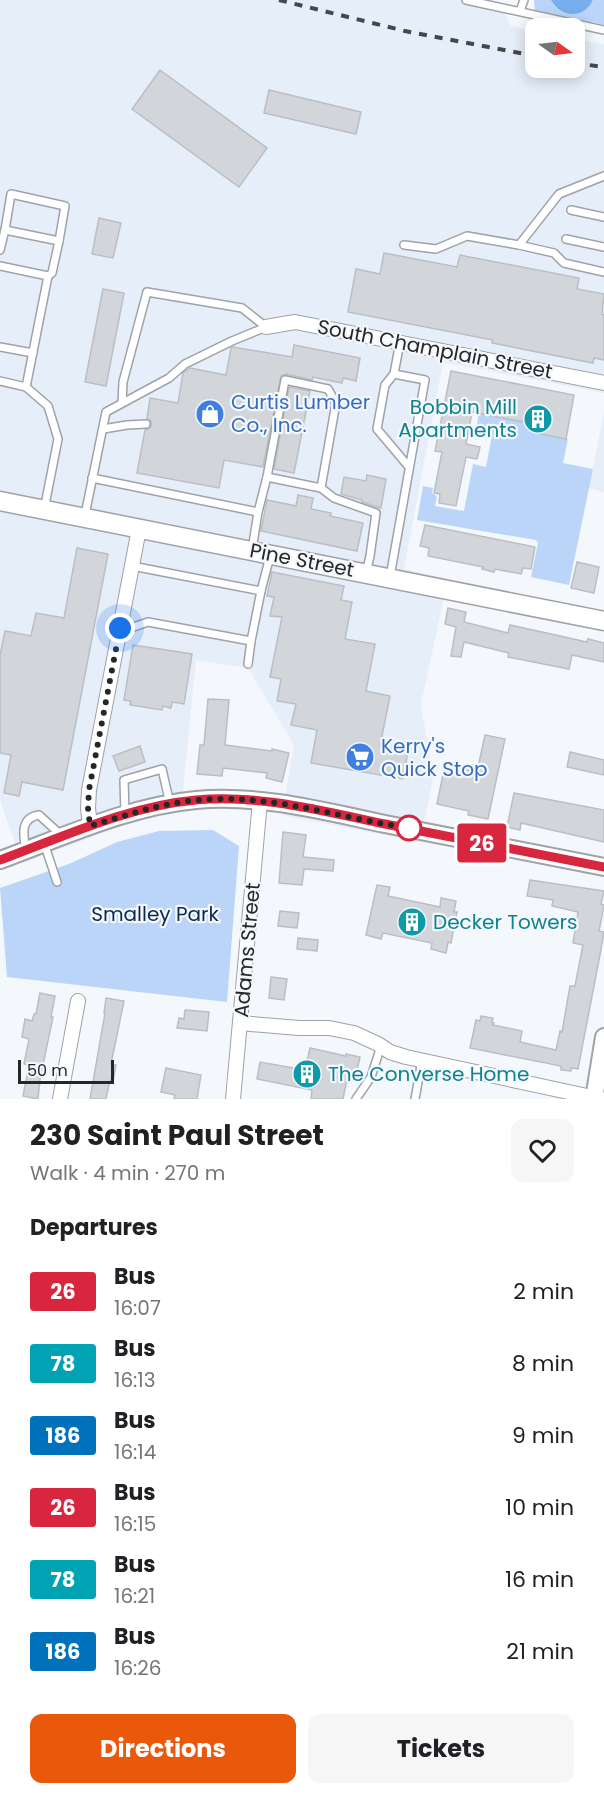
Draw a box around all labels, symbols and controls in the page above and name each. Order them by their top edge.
north arrow [525,18,585,78]
map controls [525,18,585,78]
street label: South Champlain Street [315,312,555,386]
place label: Curtis Lumber Co., Inc. [231,388,370,439]
place label: Bobbin Mill Apartments [398,393,517,444]
shop icon: Curtis Lumber Co., Inc. [194,398,226,430]
building icon: Bobbin Mill Apartments [522,403,554,435]
street label: Pine Street [247,536,357,584]
your location [105,613,135,643]
place label: Kerry's Quick Stop [381,732,488,783]
supermarket icon: Kerry's Quick Stop [344,741,376,773]
unlabelled marker [396,815,422,841]
line badge: 26 [455,824,509,862]
text: 26 [469,829,495,858]
street label: Adams Street [227,881,267,1019]
park label: Smalley Park [91,900,219,928]
building icon: Decker Towers [396,906,428,938]
place label: Decker Towers [433,908,578,936]
scale bar [18,1057,114,1084]
building icon: The Converse Home [291,1058,323,1090]
text: 50 m [27,1059,68,1082]
place label: The Converse Home [328,1060,529,1088]
text: 230 Saint Paul Street [30,1116,324,1155]
button: heart [511,1119,574,1182]
text: Walk · 4 min · 270 m [30,1159,225,1187]
text: Departures [30,1212,158,1243]
text: Bus [114,1261,156,1292]
text: 2 min [513,1276,574,1307]
text: 26 [50,1277,76,1306]
text: 16:07 [114,1294,161,1322]
text: Bus [114,1333,156,1364]
text: 8 min [512,1348,574,1379]
text: 78 [51,1349,75,1378]
text: 16:13 [114,1366,156,1394]
text: Bus [114,1405,156,1436]
text: 9 min [512,1420,574,1451]
text: 186 [46,1421,80,1450]
text: 16:14 [114,1438,156,1466]
text: Bus [114,1477,156,1508]
text: 10 min [505,1492,574,1523]
text: 26 [50,1493,76,1522]
text: 16:15 [114,1510,156,1538]
text: Bus [114,1549,156,1580]
text: 16 min [505,1564,574,1595]
text: 78 [51,1565,75,1594]
text: 16:21 [114,1582,155,1610]
text: Bus [114,1621,156,1652]
text: 21 min [506,1636,574,1667]
text: 186 [46,1637,80,1666]
text: 16:26 [114,1654,162,1682]
button: Directions [30,1714,296,1783]
button: Tickets [308,1714,574,1783]

